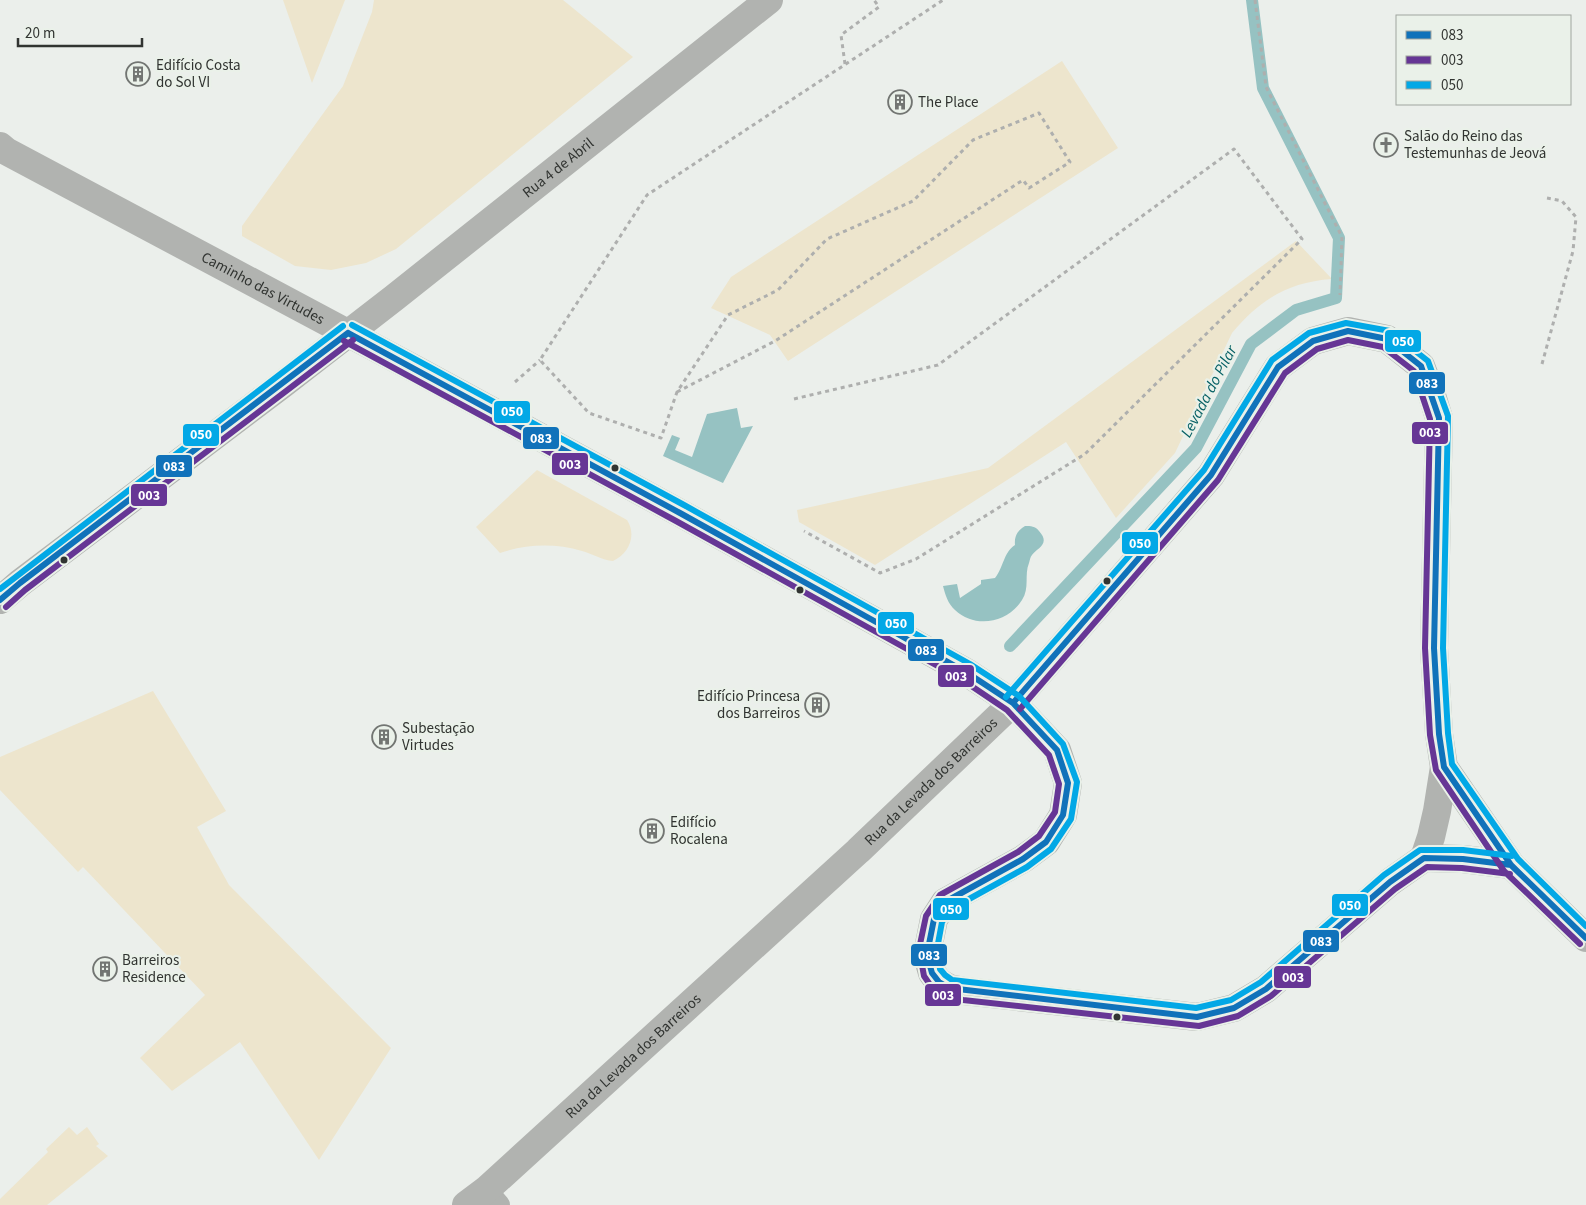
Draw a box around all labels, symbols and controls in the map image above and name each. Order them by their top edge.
scale bar [18,15,141,47]
legend [1396,15,1571,105]
text: 20 m [25,23,55,44]
text: 083 [1441,25,1463,46]
text: 003 [1441,50,1463,71]
place label: Edifício Costa do Sol VI [156,55,240,93]
building icon: Edifício Costa do Sol VI [125,61,151,87]
text: 050 [1441,75,1463,96]
building icon: The Place [887,89,913,115]
place label: The Place [918,92,978,113]
place label: Salão do Reino das Testemunhas de Jeová [1404,126,1546,164]
church icon: Salão do Reino das Testemunhas de Jeová [1373,132,1399,158]
street label: Rua 4 de Abril [518,133,599,203]
street label: Caminho das Virtudes [197,247,328,330]
line badge: 050 [1384,329,1422,353]
text: 050 [1392,332,1414,352]
water label: Levada do Pilar [1175,340,1243,441]
line badge: 083 [1408,371,1446,395]
text: 083 [1416,374,1438,394]
line badge: 050 [493,400,531,424]
text: 050 [501,402,523,422]
line badge: 003 [1411,421,1449,445]
line badge: 050 [182,423,220,447]
text: 003 [1419,423,1441,443]
text: 050 [190,425,212,445]
line badge: 083 [522,426,560,450]
text: 083 [530,429,552,449]
line badge: 003 [551,452,589,476]
line badge: 083 [155,454,193,478]
text: 003 [559,455,581,475]
text: 083 [163,457,185,477]
unlabelled marker [610,463,620,473]
line badge: 003 [130,483,168,507]
text: 003 [138,486,160,506]
line badge: 050 [1121,531,1159,555]
text: 050 [1129,534,1151,554]
unlabelled marker [59,555,69,565]
unlabelled marker [1102,576,1112,586]
unlabelled marker [795,585,805,595]
line badge: 050 [877,611,915,635]
text: 050 [885,614,907,634]
line badge: 083 [907,638,945,662]
text: 083 [915,641,937,661]
line badge: 003 [937,664,975,688]
text: 003 [945,667,967,687]
place label: Edifício Princesa dos Barreiros [697,686,800,724]
building icon: Edifício Princesa dos Barreiros [804,692,830,718]
street label: Rua da Levada dos Barreiros [860,713,1002,851]
place label: Subestação Virtudes [402,718,475,756]
building icon: Subestação Virtudes [371,724,397,750]
place label: Edifício Rocalena [670,812,728,850]
building icon: Edifício Rocalena [639,818,665,844]
line badge: 050 [1331,893,1369,917]
text: 050 [1339,896,1361,916]
line badge: 050 [932,897,970,921]
text: 050 [940,900,962,920]
line badge: 083 [1302,929,1340,953]
text: 083 [1310,932,1332,952]
line badge: 083 [910,943,948,967]
text: 083 [918,946,940,966]
place label: Barreiros Residence [122,950,186,988]
building icon: Barreiros Residence [92,956,118,982]
line badge: 003 [1273,965,1312,989]
text: 003 [1282,968,1304,988]
line badge: 003 [924,983,962,1007]
text: 003 [932,986,954,1006]
street label: Rua da Levada dos Barreiros [561,989,706,1124]
unlabelled marker [1112,1012,1122,1022]

